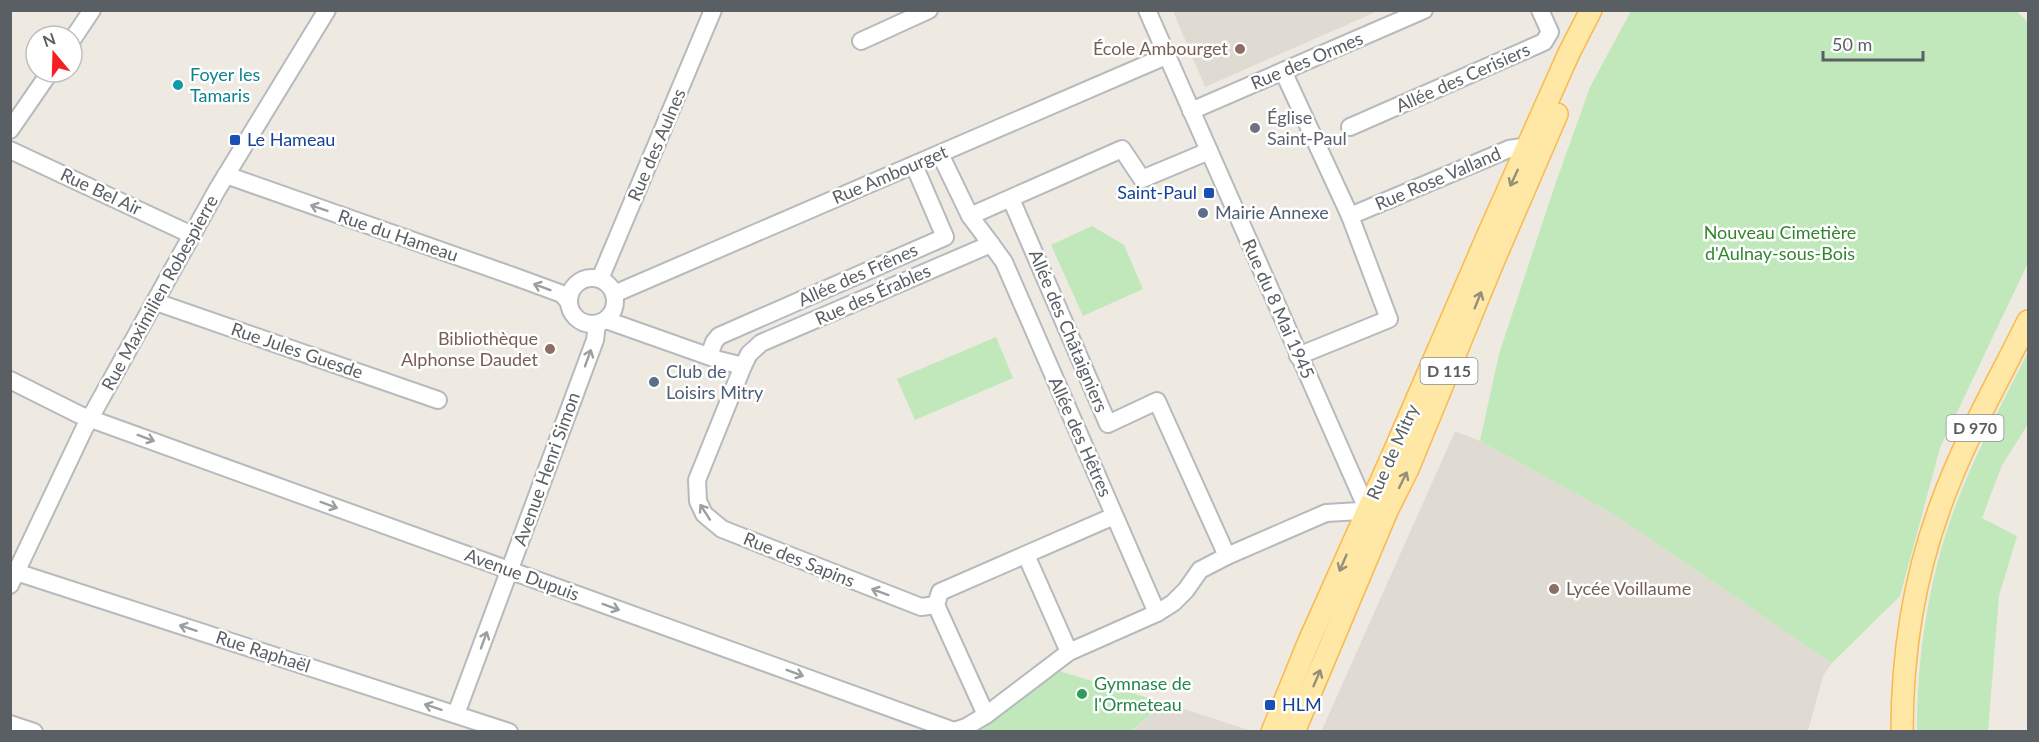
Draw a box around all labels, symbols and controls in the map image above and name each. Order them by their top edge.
north arrow [24,24,84,84]
scale bar [1823,24,1924,62]
street label: Rue des Ormes [1247,26,1366,94]
text: N [40,28,58,50]
text: 50 m [1832,33,1872,55]
place label: École Ambourget [1093,37,1229,59]
street label: Allée des Cerisiers [1392,38,1533,116]
marker: École Ambourget [1233,42,1247,56]
place label: Foyer les Tamaris [190,63,260,106]
marker: Foyer les Tamaris [171,78,185,92]
street label: Rue des Aulnes [623,85,690,204]
place label: Église Saint-Paul [1267,106,1347,149]
marker: Église Saint-Paul [1248,121,1262,135]
place label: Le Hameau [247,128,335,150]
marker: Le Hameau [228,133,242,147]
street label: Rue Ambourget [829,140,951,208]
street label: Rue Rose Valland [1371,142,1504,215]
street label: Rue Bel Air [57,163,146,220]
one-way arrow [1507,168,1519,186]
place label: Saint-Paul [1117,181,1197,203]
marker: Saint-Paul [1202,186,1216,200]
street label: Rue Maximilien Robespierre [96,191,222,394]
place label: Mairie Annexe [1215,201,1329,223]
one-way arrow [310,202,329,213]
street label: Rue du Hameau [335,204,461,266]
marker: Mairie Annexe [1196,206,1210,220]
park label: Nouveau Cimetière d'Aulnay-sous-Bois [1704,221,1856,264]
street label: Rue du 8 Mai 1945 [1238,235,1320,382]
street label: Allée des Frênes [794,238,921,310]
street label: Allée des Châtaigniers [1025,246,1113,415]
street label: Rue des Érables [811,259,934,329]
one-way arrow [533,280,552,291]
one-way arrow [1473,291,1484,309]
street label: Rue Jules Guesde [229,317,366,383]
place label: Bibliothèque Alphonse Daudet [401,327,539,370]
marker: Bibliothèque Alphonse Daudet [543,342,557,356]
one-way arrow [583,349,594,368]
road number: D 115 [1420,358,1478,384]
place label: Club de Loisirs Mitry [666,360,764,403]
street label: Allée des Hêtres [1045,373,1117,500]
marker: Club de Loisirs Mitry [647,375,661,389]
street label: Avenue Henri Simon [508,389,584,548]
street label: Rue de Mitry [1361,400,1423,503]
road number: D 970 [1946,415,2004,441]
one-way arrow [136,433,155,444]
one-way arrow [1397,471,1409,489]
one-way arrow [319,500,338,511]
one-way arrow [698,504,711,521]
street label: Rue des Sapins [741,527,858,591]
street label: Avenue Dupuis [462,543,583,605]
one-way arrow [1337,553,1348,572]
place label: Lycée Voillaume [1566,577,1691,599]
marker: Lycée Voillaume [1547,582,1561,596]
one-way arrow [871,586,890,597]
one-way arrow [601,602,620,613]
one-way arrow [179,622,198,633]
street label: Rue Raphaël [213,625,313,677]
one-way arrow [479,631,490,650]
one-way arrow [785,669,803,680]
one-way arrow [1312,669,1323,687]
place label: Gymnase de l'Ormeteau [1094,672,1191,715]
marker: Gymnase de l'Ormeteau [1075,687,1089,701]
place label: HLM [1282,693,1322,715]
marker: HLM [1263,698,1277,712]
one-way arrow [424,701,443,712]

